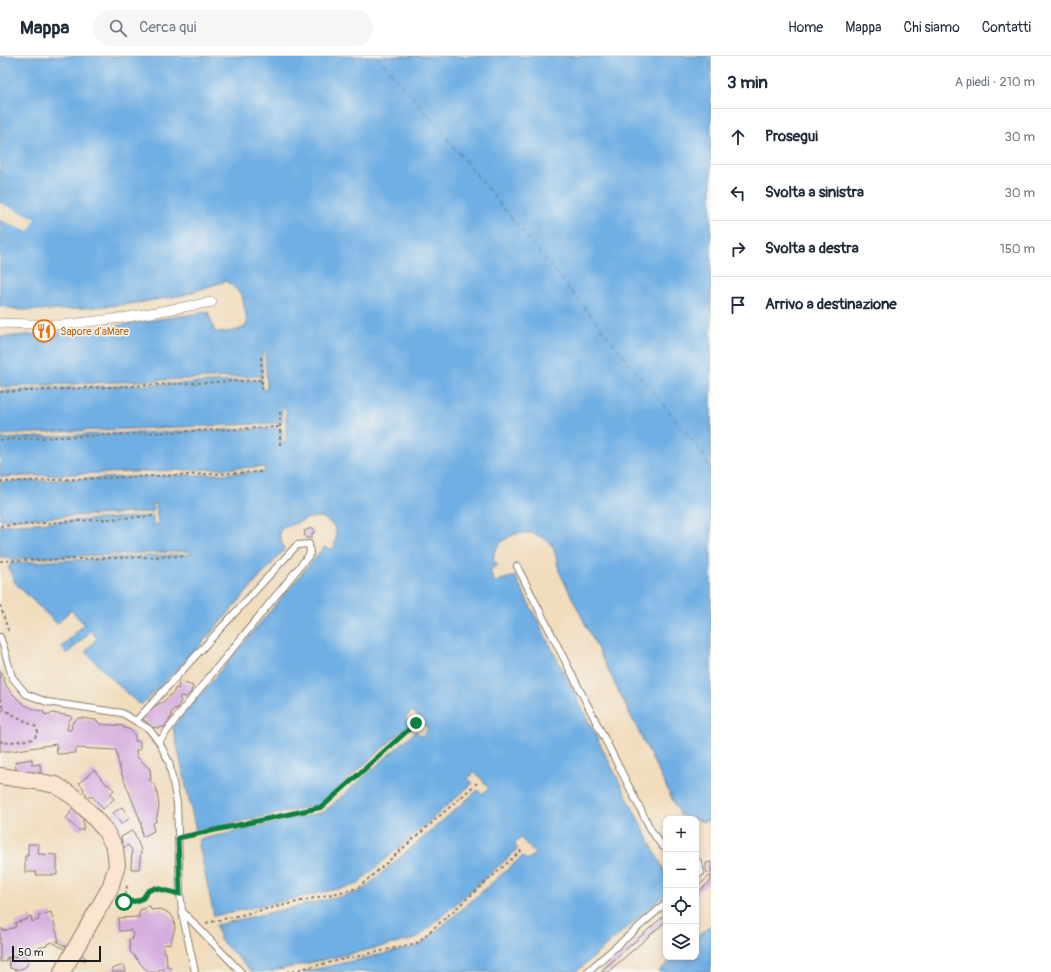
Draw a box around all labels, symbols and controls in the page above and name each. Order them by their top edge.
search box [93,10,373,46]
text: Mappa [20,16,69,40]
icon: search [107,17,129,39]
text: Cerca qui [139,18,196,37]
text: Home [788,19,823,36]
text: Mappa [845,19,882,36]
text: Chi siamo [904,19,960,36]
text: Contatti [982,19,1031,36]
text: 3 min [727,72,768,93]
text: A piedi · 210 m [955,74,1035,90]
icon: ahead [727,126,749,148]
text: Prosegui [765,127,818,146]
text: 30 m [1005,129,1035,145]
icon: left [727,182,749,204]
text: Svolta a sinistra [765,183,864,202]
text: 30 m [1005,185,1035,201]
icon: right [727,238,749,260]
text: Svolta a destra [765,239,859,258]
text: 150 m [1000,241,1035,257]
icon: arrive [727,294,749,316]
text: Arrivo a destinazione [765,295,897,314]
restaurant icon: Sapore d’aMare [31,318,57,344]
place label: Sapore d’aMare [60,325,130,338]
route end [407,714,425,732]
map controls [663,816,699,960]
button: + [663,816,699,852]
button: − [663,852,699,888]
button: locate [663,888,699,924]
route start [115,893,133,911]
button: layers [663,924,699,960]
scale bar [12,944,101,963]
text: 50 m [18,946,44,959]

